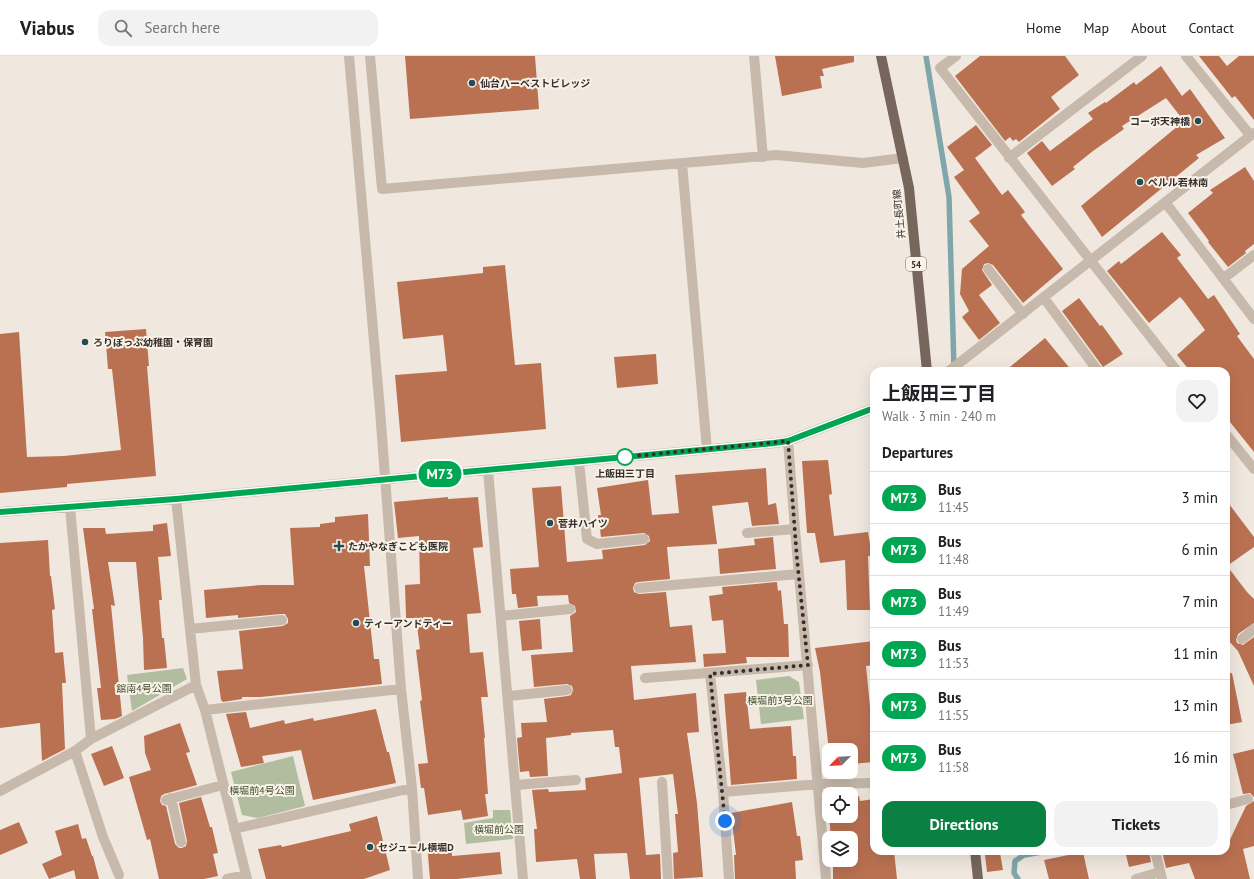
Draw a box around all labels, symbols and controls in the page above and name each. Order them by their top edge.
search box [98,10,378,46]
text: Viabus [20,16,74,40]
icon: search [112,17,134,39]
text: Search here [144,18,220,37]
text: Home [1026,19,1061,37]
text: Map [1083,19,1109,37]
text: About [1131,19,1167,37]
text: Contact [1189,19,1234,37]
place label: 仙台ハーベストビレッジ [480,77,590,90]
marker: 仙台ハーベストビレッジ [467,78,477,88]
place label: コーポ天神橋 [1130,115,1190,128]
marker: コーポ天神橋 [1193,116,1203,126]
place label: ペルル若林南 [1148,176,1208,189]
marker: ペルル若林南 [1135,177,1145,187]
street label: 井土長町線 [890,188,908,240]
road number: 54 [906,257,926,271]
place label: ろりぽっぷ幼稚園・保育園 [93,336,213,349]
marker: ろりぽっぷ幼稚園・保育園 [80,337,90,347]
button: heart [1176,380,1218,422]
text: 上飯田三丁目 [882,381,996,405]
text: Walk · 3 min · 240 m [882,408,996,425]
text: Departures [882,443,953,462]
marker: 上飯田三丁目 [616,448,634,466]
line badge: M73 [417,461,463,487]
text: M73 [426,465,454,483]
place label: 上飯田三丁目 [595,467,655,480]
text: Bus [938,480,961,499]
text: 3 min [1181,488,1218,507]
text: M73 [890,489,918,507]
text: 11:45 [938,499,969,516]
place label: 菅井ハイツ [558,517,608,530]
marker: 菅井ハイツ [545,518,555,528]
text: Bus [938,532,961,551]
marker: たかやなぎこども医院 [333,540,345,552]
place label: たかやなぎこども医院 [348,540,448,553]
text: 6 min [1181,540,1218,559]
text: M73 [890,541,918,559]
text: 11:48 [938,551,969,568]
text: Bus [938,584,961,603]
text: 7 min [1182,592,1218,611]
text: M73 [890,593,918,611]
text: 11:49 [938,603,969,620]
place label: ティーアンドティー [364,617,452,630]
marker: ティーアンドティー [351,618,361,628]
text: Bus [938,636,961,655]
text: 11 min [1173,644,1218,663]
text: M73 [890,645,918,663]
text: 11:53 [938,655,969,672]
park label: 舘南4号公園 [116,682,172,695]
text: Bus [938,688,961,707]
park label: 横堀前3号公園 [747,694,813,707]
text: 13 min [1173,696,1218,715]
text: M73 [890,697,918,715]
text: 11:55 [938,707,969,724]
text: Bus [938,740,961,759]
north arrow [822,743,858,779]
map controls [822,743,858,867]
text: 16 min [1173,748,1218,767]
text: M73 [890,749,918,767]
text: 11:58 [938,759,969,776]
park label: 横堀前4号公園 [229,784,295,797]
button: locate [822,787,858,823]
button: Directions [882,801,1046,847]
button: Tickets [1054,801,1218,847]
your location [715,811,735,831]
park label: 横堀前公園 [474,823,524,836]
button: layers [822,831,858,867]
place label: セジュール横堀D [378,841,454,854]
marker: セジュール横堀D [365,842,375,852]

